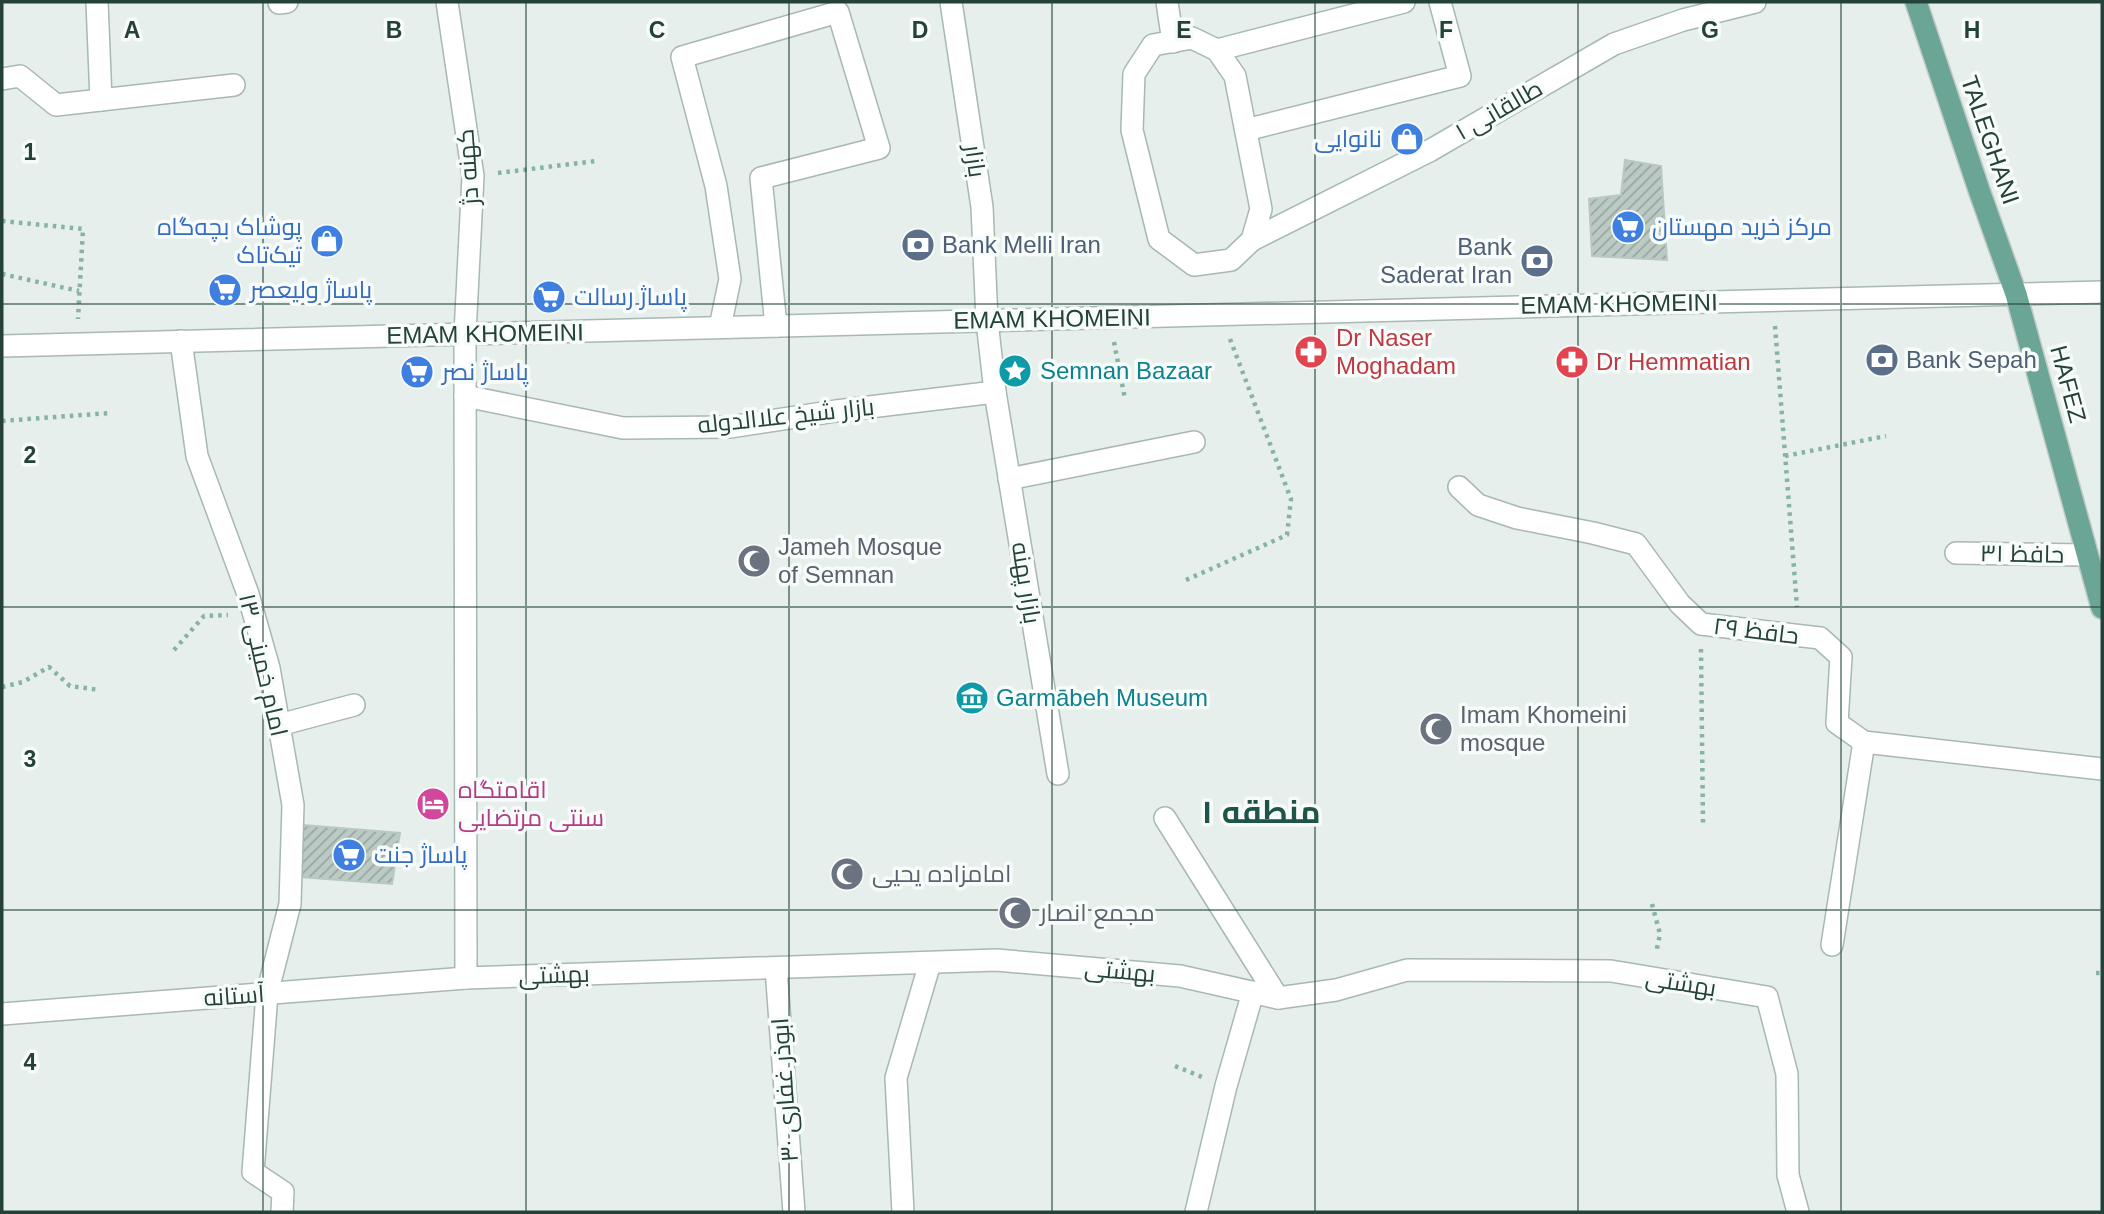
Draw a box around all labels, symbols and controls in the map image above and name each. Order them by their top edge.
text: A [124,17,140,43]
text: B [386,17,402,43]
text: C [649,17,665,43]
text: D [912,17,928,43]
text: E [1176,17,1192,43]
text: F [1439,17,1453,43]
text: G [1701,17,1719,43]
text: H [1964,17,1980,43]
street label: TALEGHANI [1956,72,2025,208]
street label: طالقانی ۱ [1451,74,1547,146]
shop icon: نانوایی [1388,120,1426,158]
place label: نانوایی [1314,125,1382,153]
street label: کهنه دژ [451,128,485,208]
text: 1 [24,139,37,165]
street label: بازار [960,141,991,179]
supermarket icon: مرکز خرید مهستان [1609,208,1647,246]
place label: پوشاک بچه‌گاه تیک‌تاک [157,213,303,268]
place label: مرکز خرید مهستان [1652,213,1832,241]
shop icon: پوشاک بچه‌گاه تیک‌تاک [308,222,346,260]
bank icon: Bank Melli Iran [899,226,937,264]
place label: Bank Melli Iran [942,231,1101,258]
place label: Bank Saderat Iran [1380,233,1513,288]
bank icon: Bank Saderat Iran [1518,242,1556,280]
supermarket icon: پاساژ ولیعصر [206,271,244,309]
place label: پاساژ ولیعصر [248,276,373,306]
supermarket icon: پاساژ رسالت [530,278,568,316]
place label: پاساژ رسالت [574,283,687,313]
street label: EMAM KHOMEINI [1520,288,1718,319]
street label: EMAM KHOMEINI [953,303,1151,334]
street label: EMAM KHOMEINI [386,318,584,349]
place label: Dr Naser Moghadam [1336,324,1456,379]
pharmacy icon: Dr Naser Moghadam [1292,333,1330,371]
bank icon: Bank Sepah [1863,341,1901,379]
street label: HAFEZ [2045,342,2092,425]
pharmacy icon: Dr Hemmatian [1553,343,1591,381]
place label: Bank Sepah [1906,346,2037,373]
place label: Dr Hemmatian [1596,348,1751,375]
place icon: Semnan Bazaar [996,352,1034,390]
supermarket icon: پاساژ نصر [398,353,436,391]
place label: Semnan Bazaar [1040,357,1212,384]
place label: پاساژ نصر [440,358,529,388]
street label: بازار شیخ علاالدوله [696,393,876,441]
text: 2 [24,442,36,468]
place label: Jameh Mosque of Semnan [778,533,942,588]
street label: حافظ ۳۱ [1980,539,2064,568]
street label: بازار پهنه [1004,540,1046,626]
mosque icon: Jameh Mosque of Semnan [735,542,773,580]
street label: امام خمینی ۱۳ [231,591,293,740]
street label: حافظ ۲۹ [1712,612,1800,649]
museum icon: Garmābeh Museum [953,679,991,717]
place label: Garmābeh Museum [996,684,1208,711]
place label: Imam Khomeini mosque [1460,701,1627,756]
mosque icon: Imam Khomeini mosque [1417,710,1455,748]
text: 3 [24,746,36,772]
place label: اقامتگاه سنتی مرتضایی [458,776,604,832]
hotel icon: اقامتگاه سنتی مرتضایی [414,785,452,823]
district label: منطقه ۱ [1201,794,1321,830]
supermarket icon: پاساژ جنت [330,836,368,874]
place label: پاساژ جنت [374,841,468,871]
mosque icon: امامزاده یحیی [828,855,866,893]
place label: امامزاده یحیی [872,860,1011,888]
mosque icon: مجمع انصار [996,894,1034,932]
place label: مجمع انصار [1038,899,1155,929]
street label: بهشتی [1083,954,1157,988]
street label: بهشتی [518,960,590,990]
street label: بهشتی [1644,964,1718,1002]
street label: آستانه [203,980,266,1011]
street label: ابوذر غفاری ۳۰ [766,1017,804,1163]
text: 4 [24,1049,37,1075]

